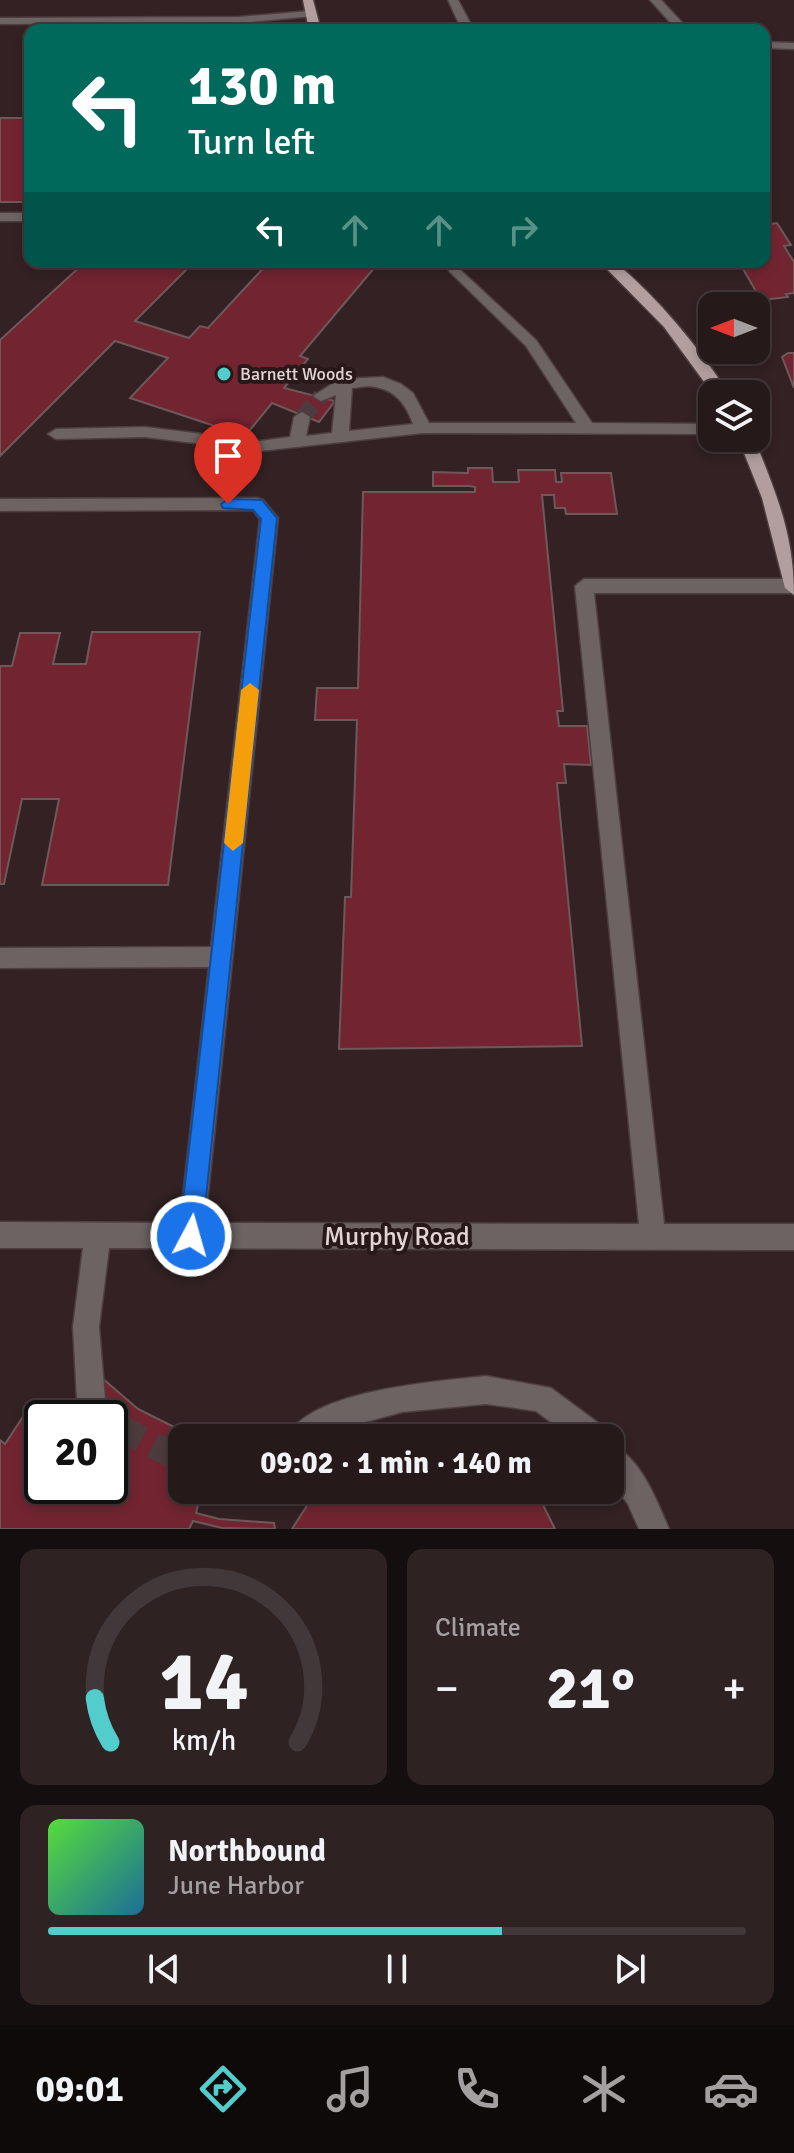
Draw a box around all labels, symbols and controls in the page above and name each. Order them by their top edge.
text: 130 m [188,51,336,120]
icon: left [56,56,160,160]
text: Turn left [188,120,315,165]
icon: left [249,208,293,252]
icon: ahead [333,208,377,252]
icon: ahead [417,208,461,252]
icon: right [501,208,545,252]
north arrow [698,292,770,364]
map controls [698,292,770,452]
place label: Barnett Woods [240,363,353,385]
marker: Barnett Woods [215,365,233,383]
button: layers [698,380,770,452]
pin [194,422,262,504]
icon: arrive [206,434,250,478]
position arrow [149,1194,233,1278]
street label: Murphy Road [324,1221,470,1253]
speed limit sign: 20 [24,1400,128,1504]
text: 09:02 · 1 min · 140 m [260,1445,532,1482]
text: Climate [435,1612,521,1644]
text: 14 [159,1631,248,1733]
text: 21° [546,1652,635,1726]
text: − [435,1662,459,1716]
text: + [722,1662,746,1716]
text: km/h [171,1723,236,1758]
text: Northbound [168,1833,326,1870]
text: June Harbor [168,1870,304,1902]
icon: previous [142,1947,186,1991]
icon: pause [375,1947,419,1991]
icon: next [608,1947,652,1991]
icon: directions [195,2061,251,2117]
icon: music [322,2061,378,2117]
icon: phone [449,2061,505,2117]
icon: climate [576,2061,632,2117]
icon: car [703,2061,759,2117]
text: 09:01 [35,2067,124,2112]

